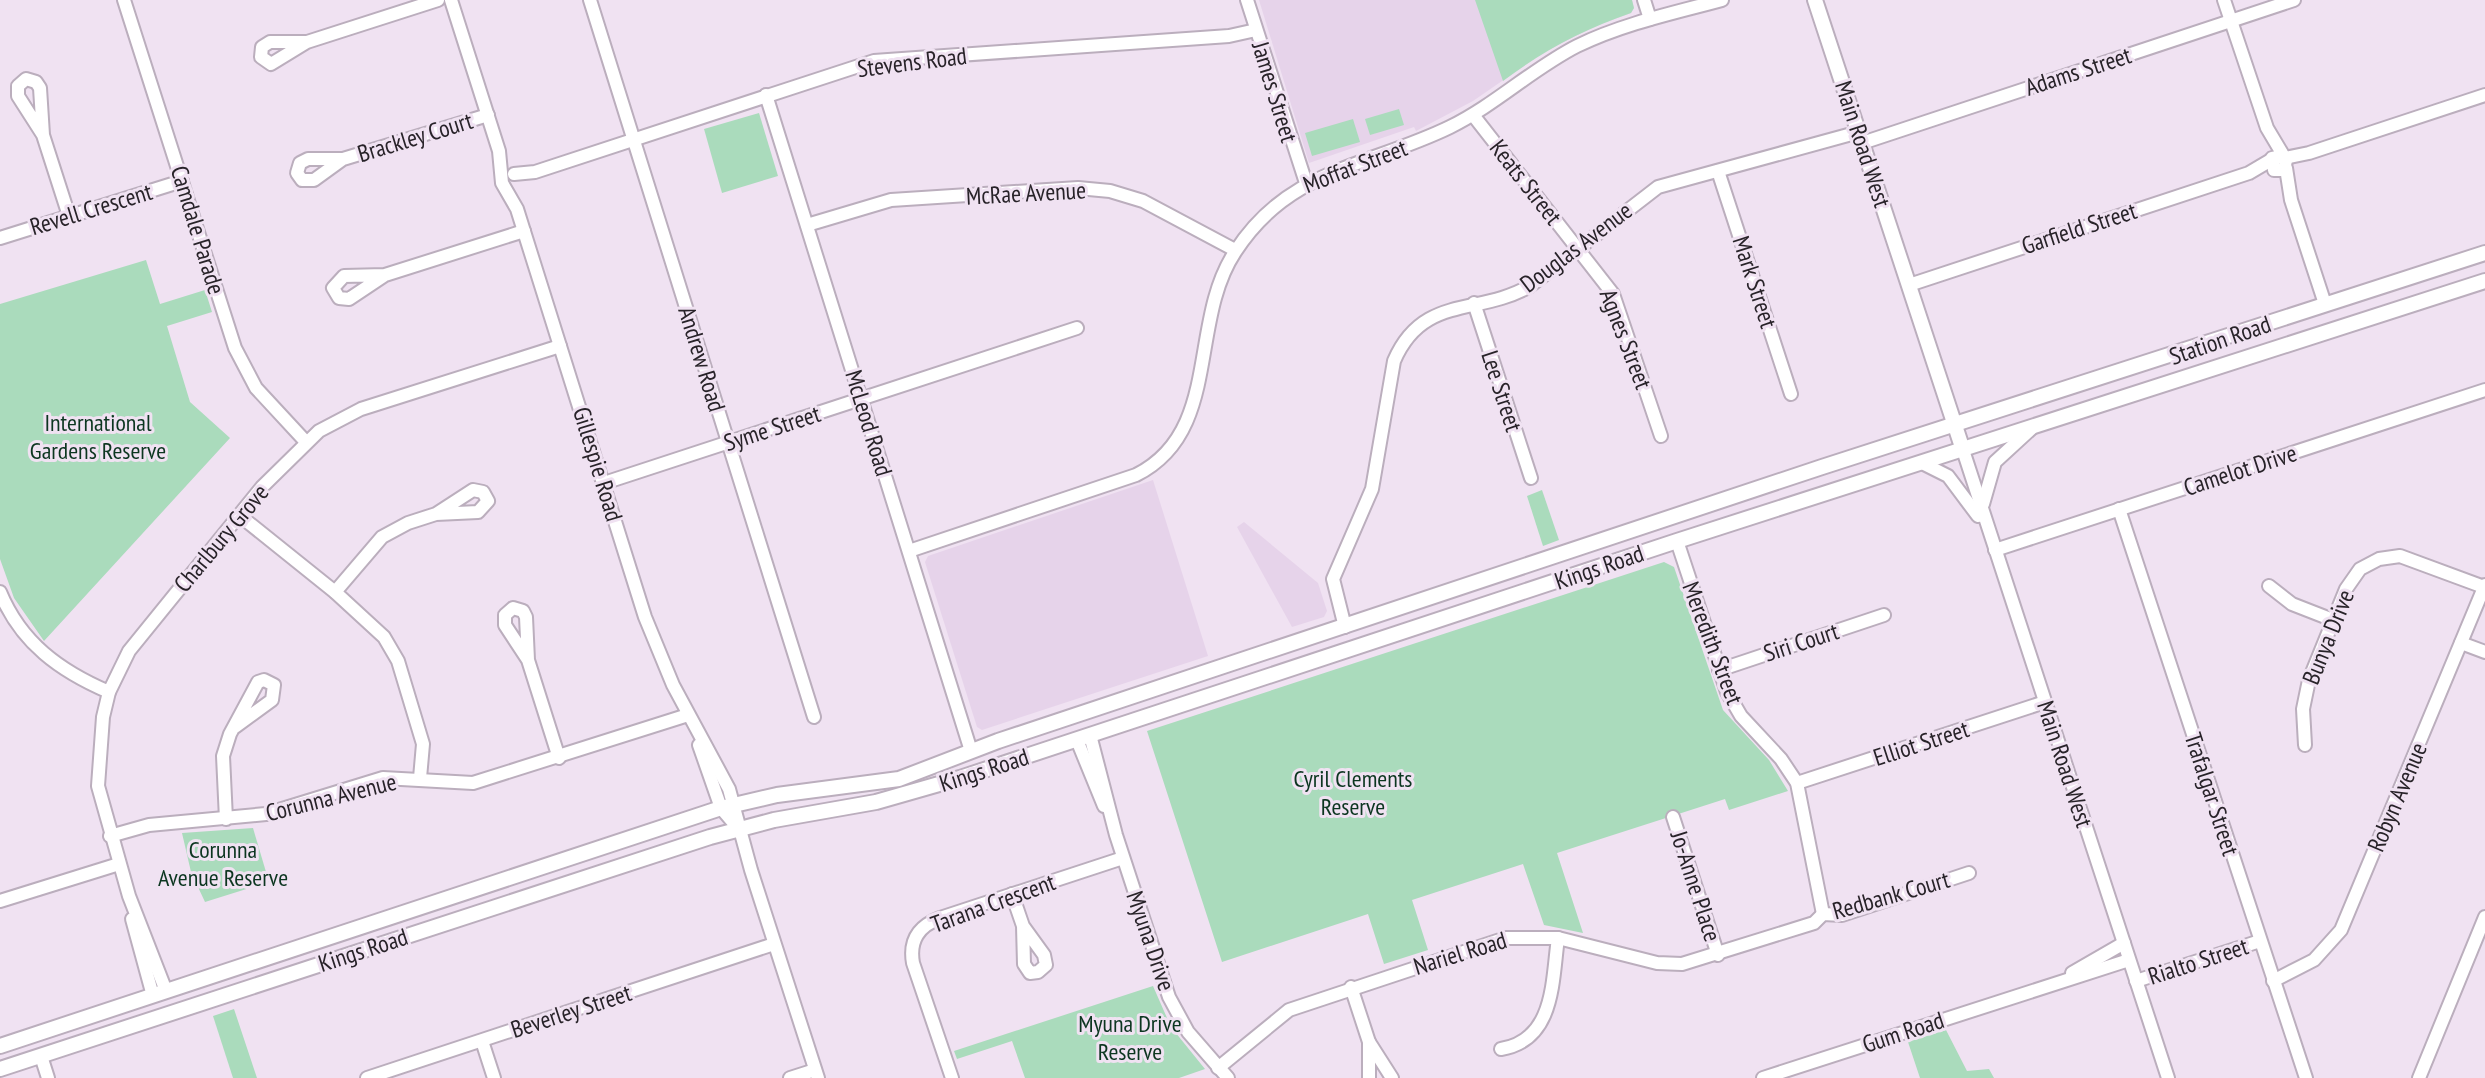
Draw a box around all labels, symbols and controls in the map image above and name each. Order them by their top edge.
street label: James Street [1245,37,1305,147]
street label: Adams Street [2021,39,2135,103]
street label: Stevens Road [855,40,969,84]
street label: Main Road West [1828,77,1898,212]
street label: Brackley Court [354,105,477,169]
street label: Moffat Street [1299,132,1412,200]
street label: Keats Street [1483,133,1569,231]
street label: Camdale Parade [164,162,232,298]
street label: McRae Avenue [965,174,1087,212]
street label: Revell Crescent [26,176,156,242]
street label: Douglas Avenue [1514,195,1638,299]
street label: Garfield Street [2018,195,2141,261]
street label: Mark Street [1726,232,1785,332]
street label: Agnes Street [1593,285,1659,394]
street label: Andrew Road [671,303,733,415]
street label: Station Road [2165,308,2275,372]
street label: Lee Street [1474,347,1530,436]
street label: McLeod Road [838,366,900,480]
street label: Syme Street [720,398,825,458]
street label: Gillespie Road [566,403,630,525]
park label: International Gardens Reserve [30,407,166,466]
street label: Camelot Drive [2180,437,2300,503]
street label: Charlbury Grove [167,478,275,598]
street label: Kings Road [1550,537,1648,597]
street label: Meredith Street [1675,577,1751,709]
street label: Bunya Drive [2295,585,2361,689]
street label: Siri Court [1759,615,1843,669]
street label: Main Road West [2030,697,2100,832]
street label: Elliot Street [1869,713,1973,773]
street label: Trafalgar Street [2178,729,2247,860]
street label: Robyn Avenue [2360,738,2434,856]
street label: Kings Road [935,741,1033,799]
park label: Cyril Clements Reserve [1294,763,1412,822]
street label: Corunna Avenue [262,766,400,828]
street label: Jo-Anne Place [1663,826,1728,945]
park label: Corunna Avenue Reserve [158,834,288,893]
street label: Redbank Court [1829,863,1953,926]
street label: Tarana Crescent [927,866,1060,940]
street label: Myuna Drive [1119,887,1183,995]
street label: Kings Road [314,921,412,979]
street label: Nariel Road [1410,924,1510,982]
street label: Rialto Street [2144,930,2252,992]
street label: Beverley Street [507,977,636,1045]
street label: Gum Road [1858,1004,1948,1060]
park label: Myuna Drive Reserve [1078,1008,1182,1067]

